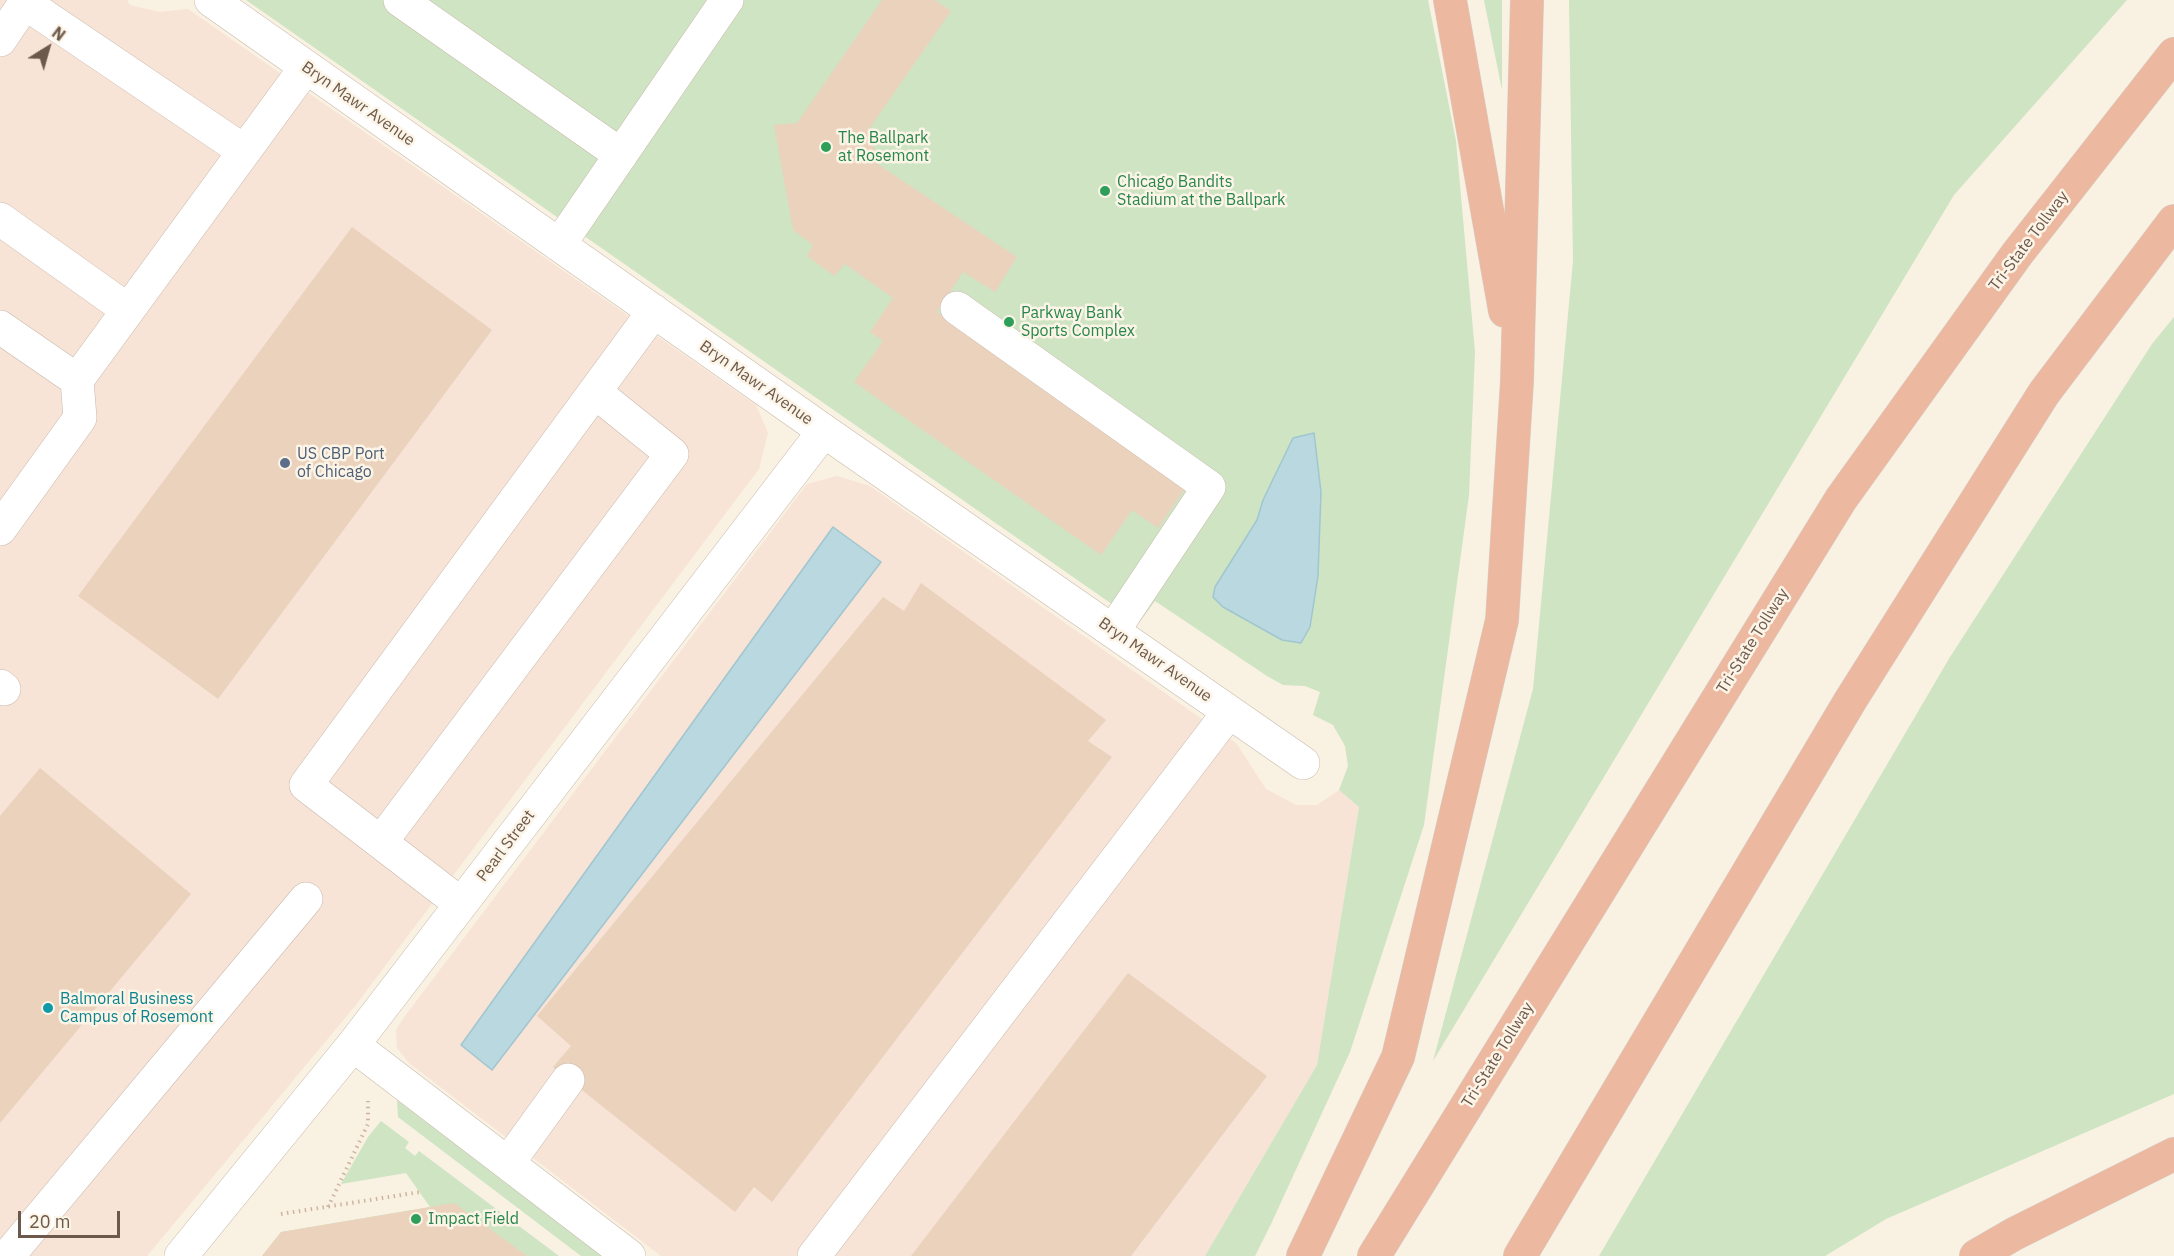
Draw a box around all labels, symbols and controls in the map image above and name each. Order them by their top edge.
north arrow [18,18,78,78]
text: N [48,22,69,45]
street label: Bryn Mawr Avenue [298,58,418,150]
place label: The Ballpark at Rosemont [838,128,929,166]
marker: The Ballpark at Rosemont [819,140,833,154]
place label: Chicago Bandits Stadium at the Ballpark [1117,172,1286,210]
marker: Chicago Bandits Stadium at the Ballpark [1098,184,1112,198]
street label: Tri-State Tollway [1985,187,2073,295]
place label: Parkway Bank Sports Complex [1021,303,1135,341]
marker: Parkway Bank Sports Complex [1002,315,1016,329]
street label: Bryn Mawr Avenue [696,337,816,429]
place label: US CBP Port of Chicago [297,444,385,482]
marker: US CBP Port of Chicago [278,456,292,470]
street label: Tri-State Tollway [1713,585,1793,697]
street label: Bryn Mawr Avenue [1095,614,1215,706]
street label: Pearl Street [473,806,539,886]
place label: Balmoral Business Campus of Rosemont [60,989,213,1027]
street label: Tri-State Tollway [1458,999,1538,1111]
marker: Balmoral Business Campus of Rosemont [41,1001,55,1015]
scale bar [21,1199,123,1237]
place label: Impact Field [428,1209,519,1229]
text: 20 m [29,1210,71,1233]
marker: Impact Field [409,1212,423,1226]

